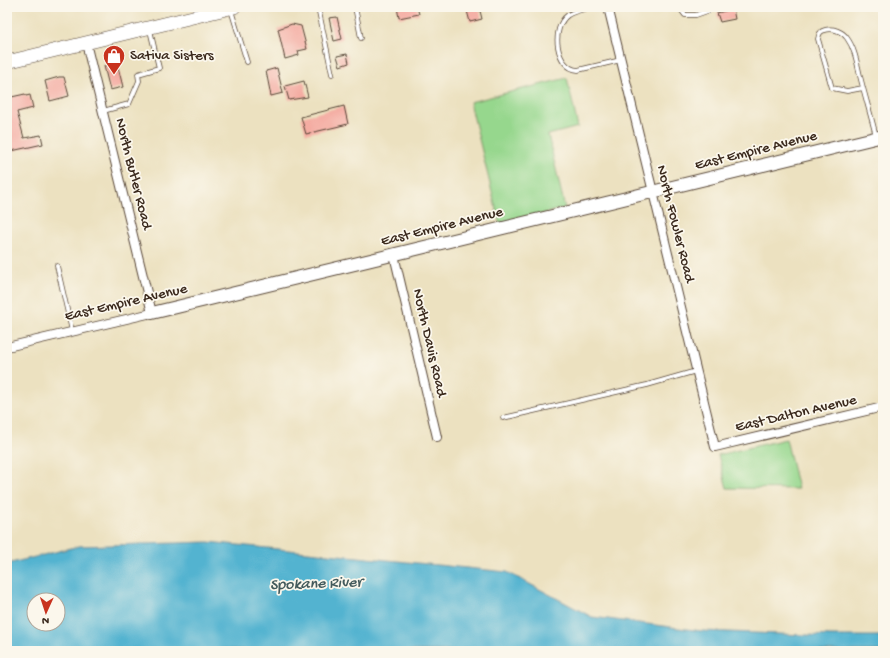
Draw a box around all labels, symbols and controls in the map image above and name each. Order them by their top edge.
shop icon: Sativa Sisters [101,43,127,76]
place label: Sativa Sisters [130,47,214,65]
street label: North Butler Road [110,116,156,233]
street label: East Empire Avenue [693,127,819,175]
street label: North Fowler Road [652,163,699,286]
street label: East Empire Avenue [379,203,505,251]
street label: East Empire Avenue [63,280,189,326]
street label: North Davis Road [408,287,450,400]
street label: East Dalton Avenue [734,391,859,437]
water label: Spokane River [270,574,366,596]
north arrow [26,592,66,632]
text: N [42,614,49,626]

